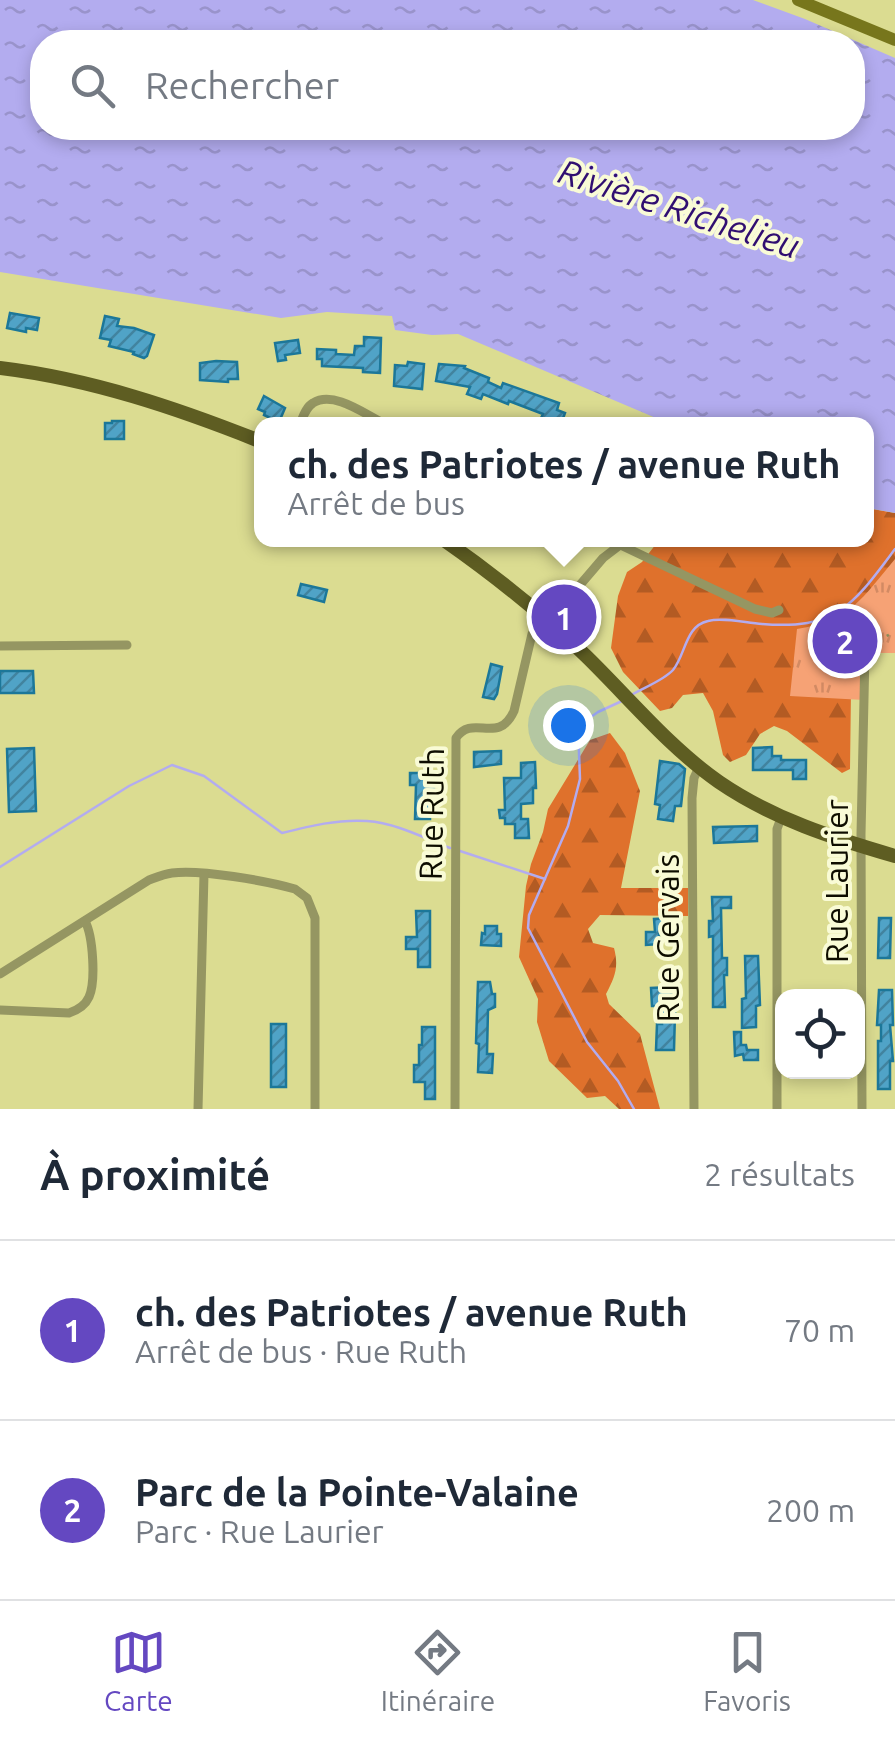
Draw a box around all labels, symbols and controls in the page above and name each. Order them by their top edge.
search box [30,30,865,140]
icon: search [65,58,120,113]
text: Rechercher [145,64,339,106]
water label: Rivière Richelieu [554,150,805,266]
popup [254,417,874,547]
text: ch. des Patriotes / avenue Ruth [288,443,840,485]
text: Arrêt de bus [288,485,465,521]
pin: 1 [532,580,596,654]
pin: 2 [812,604,878,678]
your location [543,700,594,751]
street label: Rue Ruth [412,748,450,880]
street label: Rue Laurier [818,799,854,963]
street label: Rue Gervais [649,854,685,1022]
map controls [775,989,865,1079]
button: locate [775,989,865,1079]
text: À proximité [40,1151,270,1198]
text: 2 résultats [704,1156,855,1192]
text: ch. des Patriotes / avenue Ruth [135,1291,688,1333]
text: 1 [63,1312,82,1348]
text: 70 m [784,1312,855,1348]
text: Arrêt de bus · Rue Ruth [135,1333,467,1369]
text: Parc de la Pointe-Valaine [135,1471,579,1513]
text: 2 [63,1492,82,1528]
text: 200 m [766,1492,855,1528]
text: Parc · Rue Laurier [135,1513,384,1549]
tab: Carte [104,1625,173,1716]
tab: Itinéraire [381,1625,495,1716]
tab: Favoris [703,1625,791,1716]

